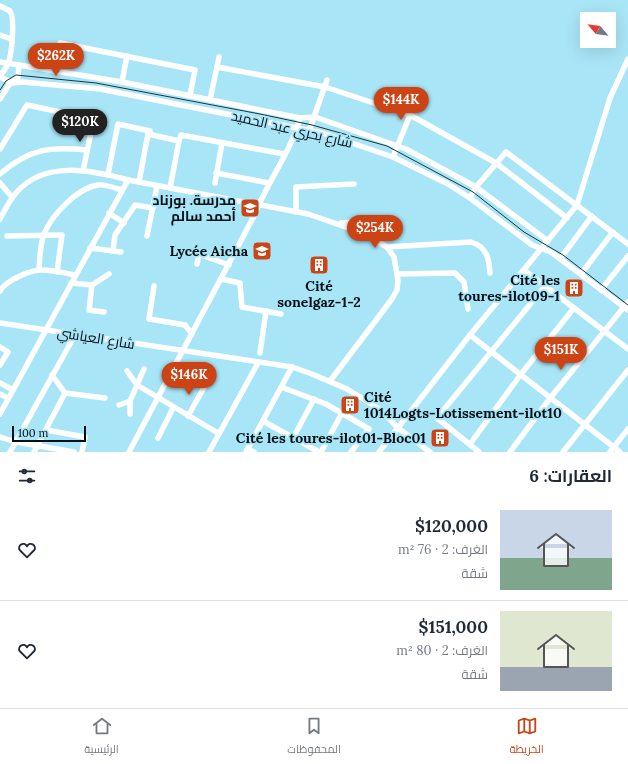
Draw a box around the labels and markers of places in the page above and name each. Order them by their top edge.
pin: $262K [28,43,84,77]
pin: $144K [373,87,429,121]
pin: $120K [52,109,108,143]
place label: مدرسة. بوزناد أحمد سالم [153,191,236,226]
school or university icon: مدرسة. بوزناد أحمد سالم [239,197,261,219]
pin: $254K [347,215,403,249]
school or university icon: Lycée Aicha [251,240,273,262]
place label: Lycée Aicha [169,242,249,260]
building icon: Cité sonelgaz-1-2 [308,254,330,276]
place label: Cité les toures-ilot09-1 [458,271,560,305]
place label: Cité sonelgaz-1-2 [277,277,361,311]
building icon: Cité les toures-ilot09-1 [563,277,585,299]
pin: $151K [533,337,589,371]
pin: $146K [161,362,217,396]
place label: Cité 1014Logts-Lotissement-ilot10 [364,388,562,422]
building icon: Cité 1014Logts-Lotissement-ilot10 [339,394,361,416]
building icon: Cité les toures-ilot01-Bloc01 [429,427,451,449]
place label: Cité les toures-ilot01-Bloc01 [236,429,426,447]

